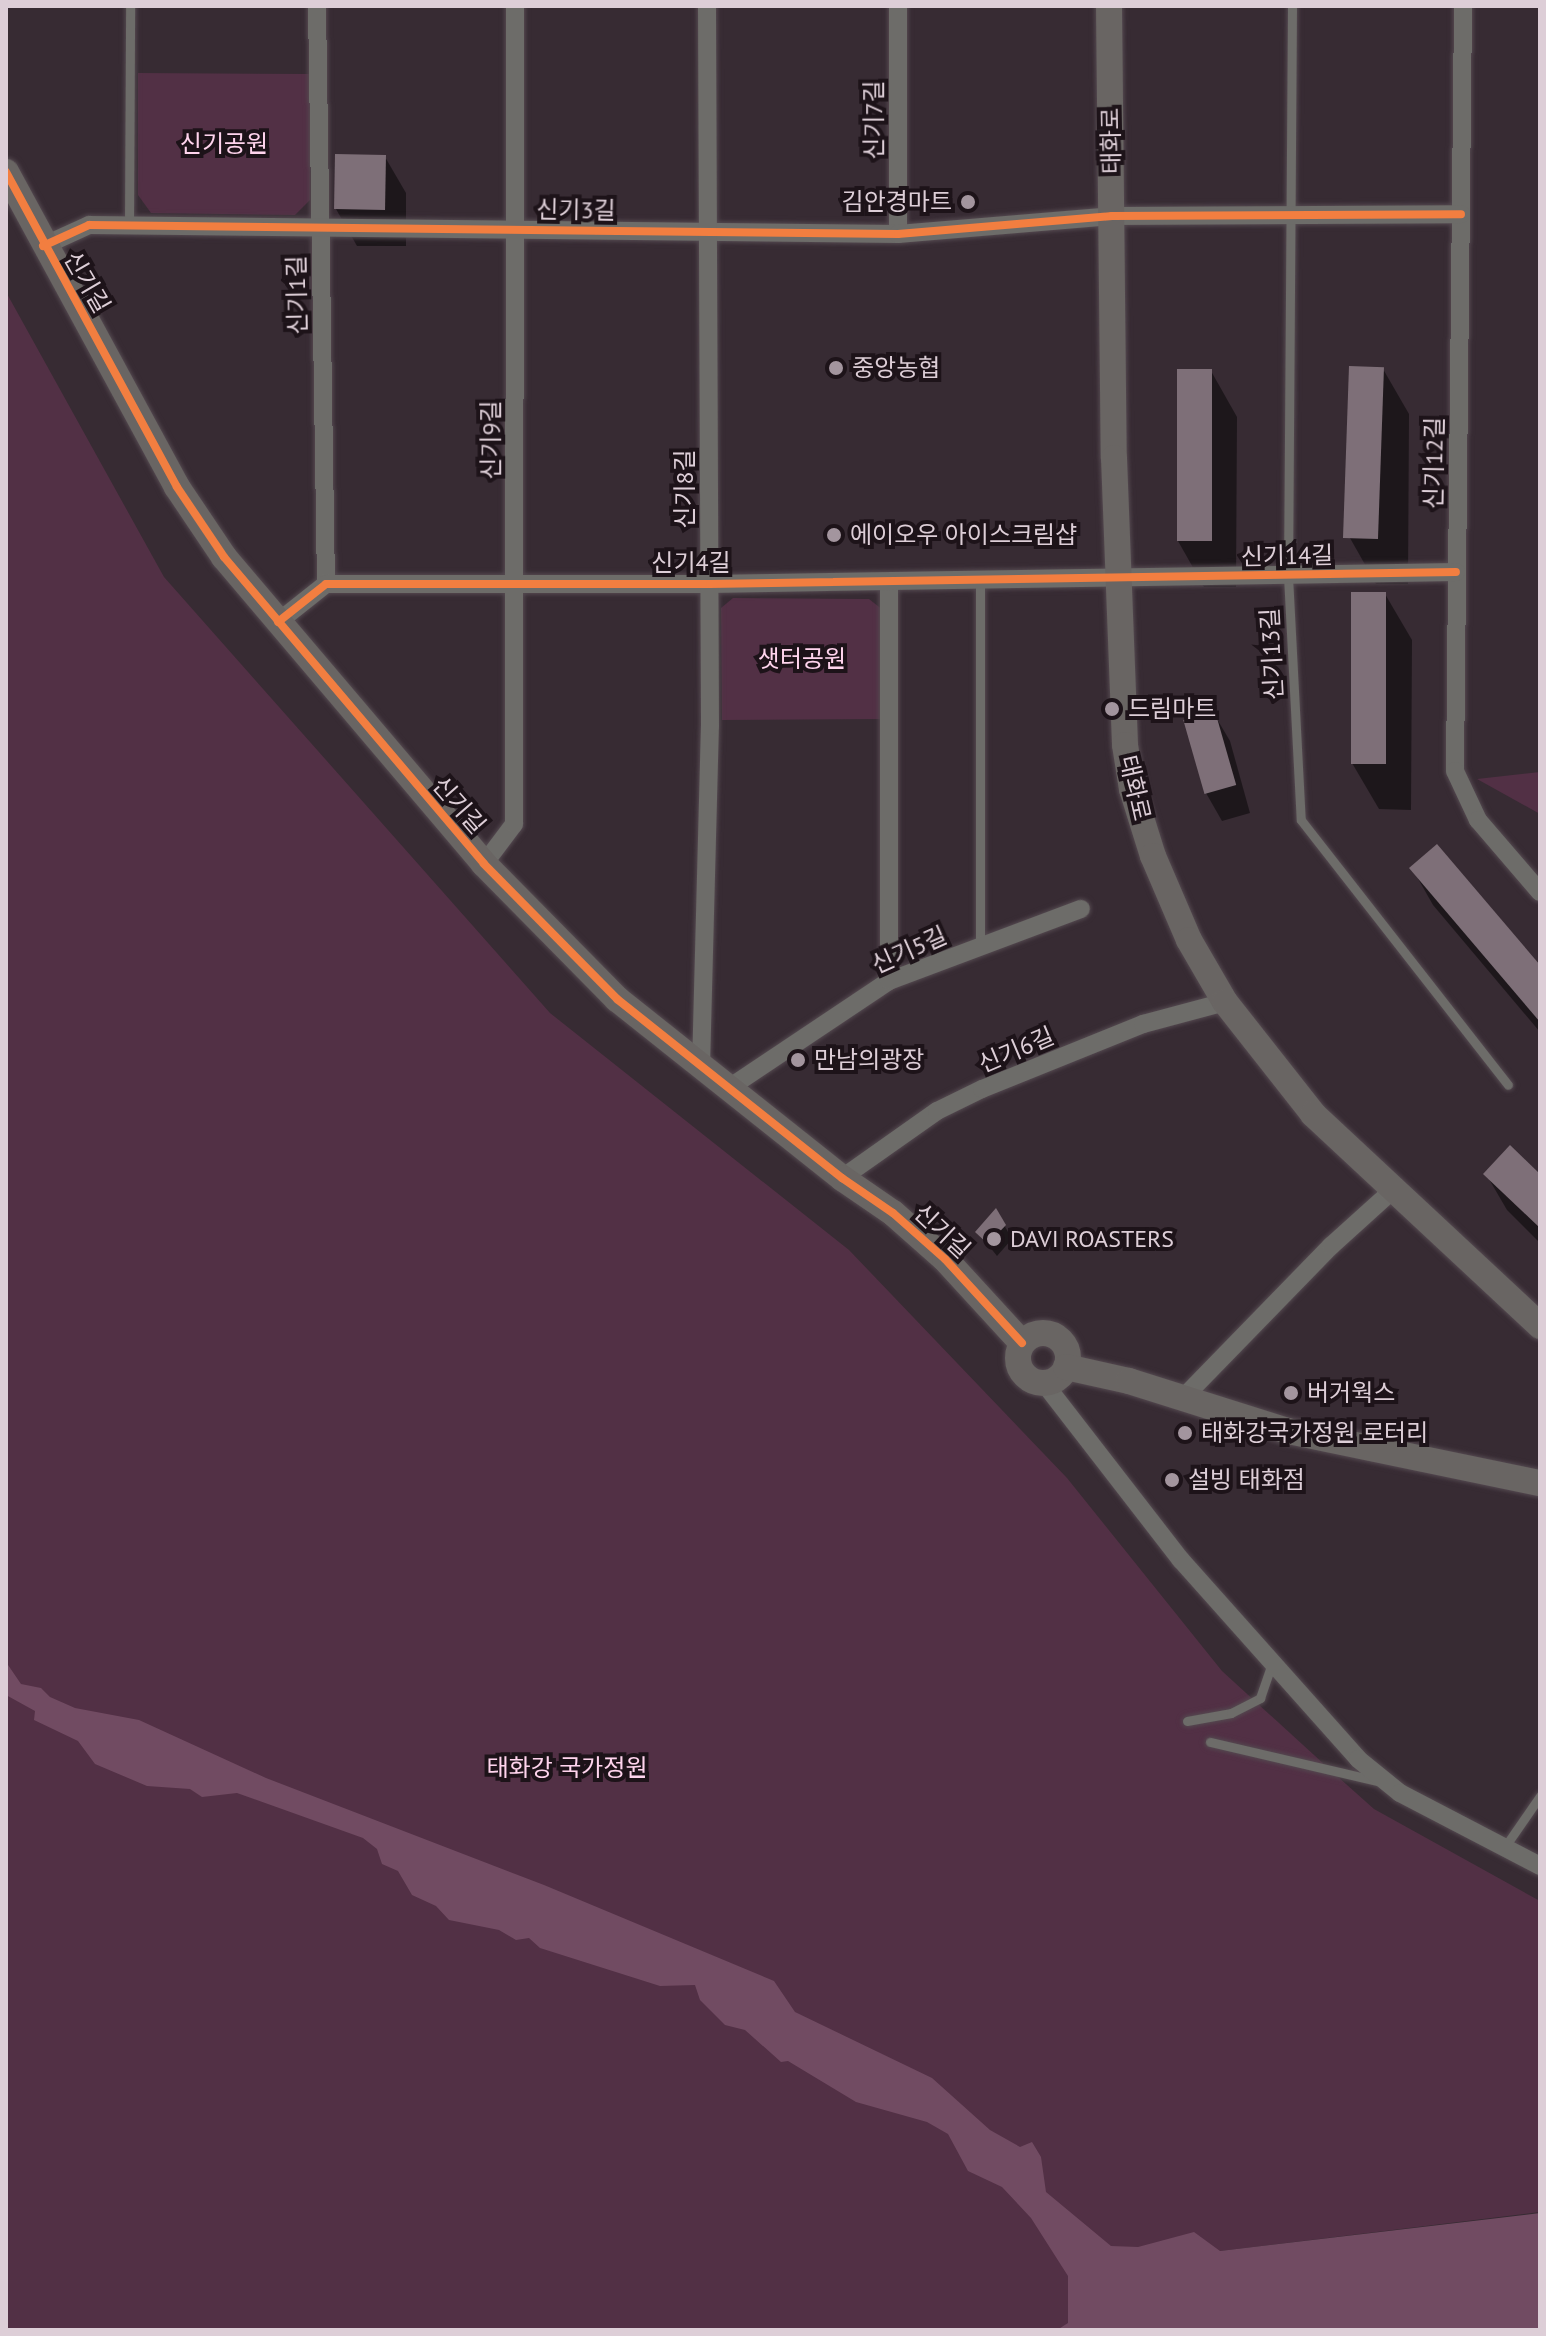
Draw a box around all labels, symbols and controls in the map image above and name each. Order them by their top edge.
street label: 신기7길 [860,80,888,160]
street label: 태화로 [1096,108,1126,174]
park label: 신기공원 [180,130,268,158]
place label: 김안경마트 [842,188,952,216]
marker: 김안경마트 [959,193,977,211]
street label: 신기3길 [536,195,616,225]
street label: 신기길 [58,246,116,318]
street label: 신기1길 [282,255,312,335]
place label: 중앙농협 [852,354,940,382]
marker: 중앙농협 [827,359,845,377]
street label: 신기9길 [477,400,505,480]
street label: 신기12길 [1419,417,1449,509]
street label: 신기8길 [671,449,699,529]
place label: 에이오우 아이스크림샵 [850,521,1077,549]
marker: 에이오우 아이스크림샵 [825,526,843,544]
street label: 신기14길 [1241,541,1333,571]
street label: 신기4길 [651,549,731,577]
street label: 신기13길 [1255,607,1289,701]
park label: 샛터공원 [758,645,846,673]
place label: 드림마트 [1128,695,1216,723]
marker: 드림마트 [1103,700,1121,718]
street label: 태화로 [1114,752,1156,824]
street label: 신기길 [426,771,492,839]
street label: 신기5길 [867,921,951,979]
street label: 신기6길 [974,1021,1058,1079]
place label: 만남의광장 [814,1046,924,1074]
marker: 만남의광장 [789,1051,807,1069]
street label: 신기길 [908,1198,976,1264]
place label: DAVI ROASTERS [1010,1225,1174,1253]
marker: DAVI ROASTERS [985,1230,1003,1248]
place label: 버거웍스 [1307,1379,1395,1407]
marker: 버거웍스 [1282,1384,1300,1402]
place label: 태화강국가정원 로터리 [1201,1419,1428,1447]
marker: 태화강국가정원 로터리 [1176,1424,1194,1442]
place label: 설빙 태화점 [1188,1466,1305,1494]
marker: 설빙 태화점 [1163,1471,1181,1489]
park label: 태화강 국가정원 [487,1754,647,1782]

